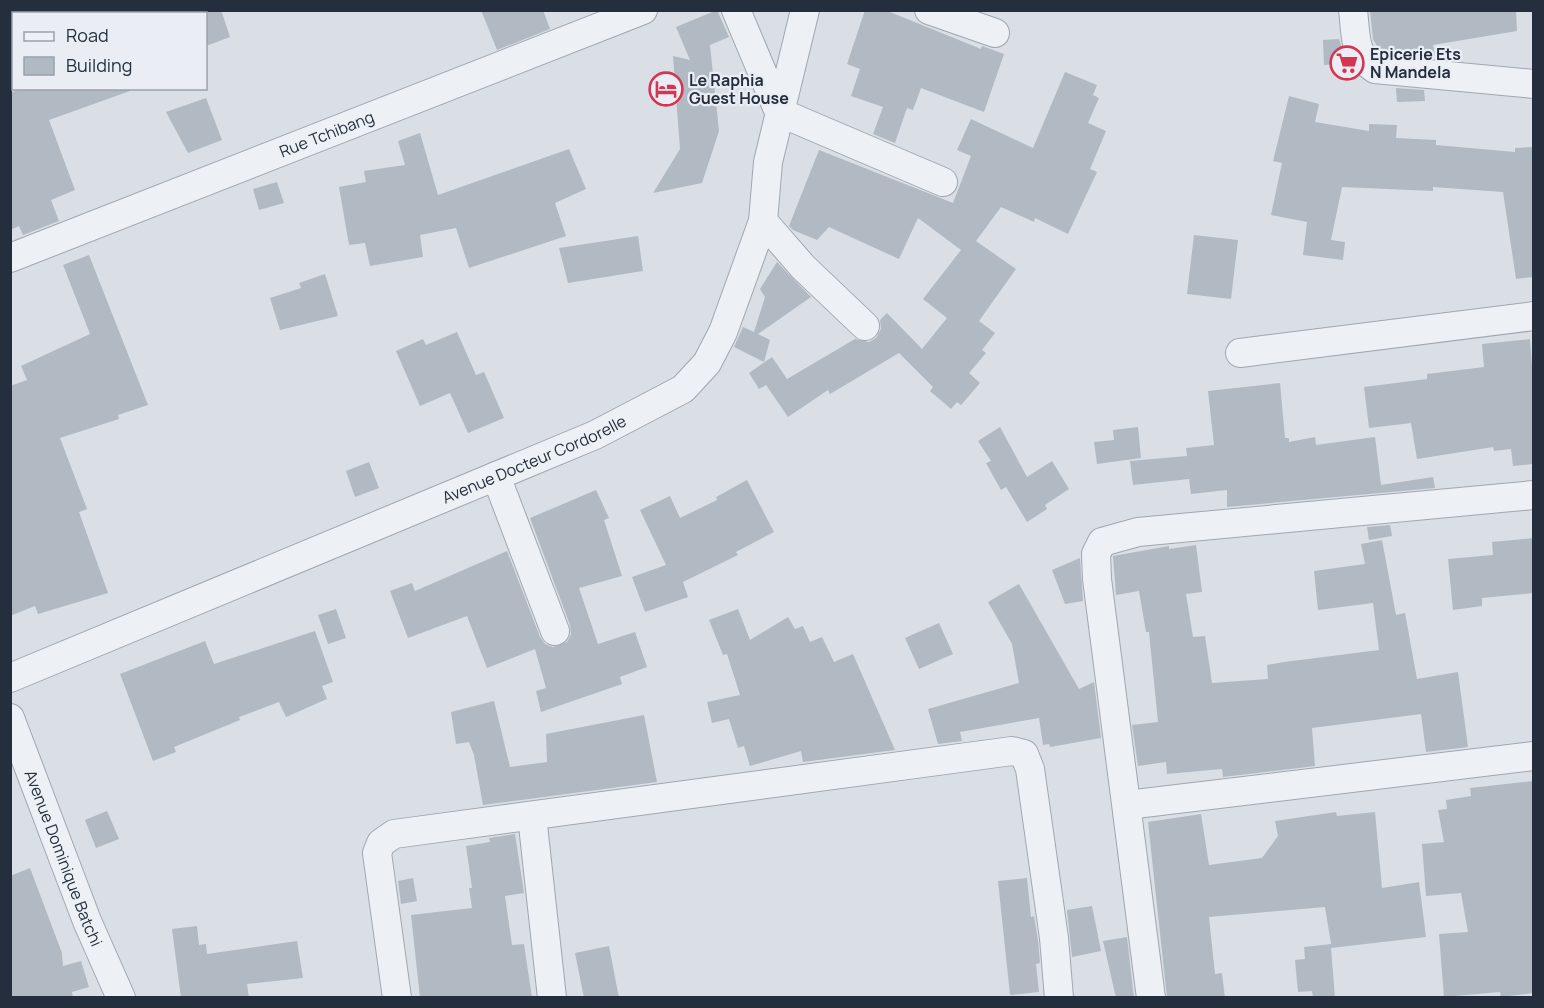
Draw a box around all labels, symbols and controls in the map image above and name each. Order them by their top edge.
legend [12,12,207,90]
text: Road [66,23,109,47]
place label: Epicerie Ets N Mandela [1370,43,1461,83]
supermarket icon: Epicerie Ets N Mandela [1329,45,1365,81]
text: Building [66,53,132,77]
place label: Le Raphia Guest House [689,69,789,109]
hotel icon: Le Raphia Guest House [648,71,684,107]
street label: Rue Tchibang [276,106,377,162]
street label: Avenue Docteur Cordorelle [439,410,630,508]
street label: Avenue Dominique Batchi [20,767,108,950]

